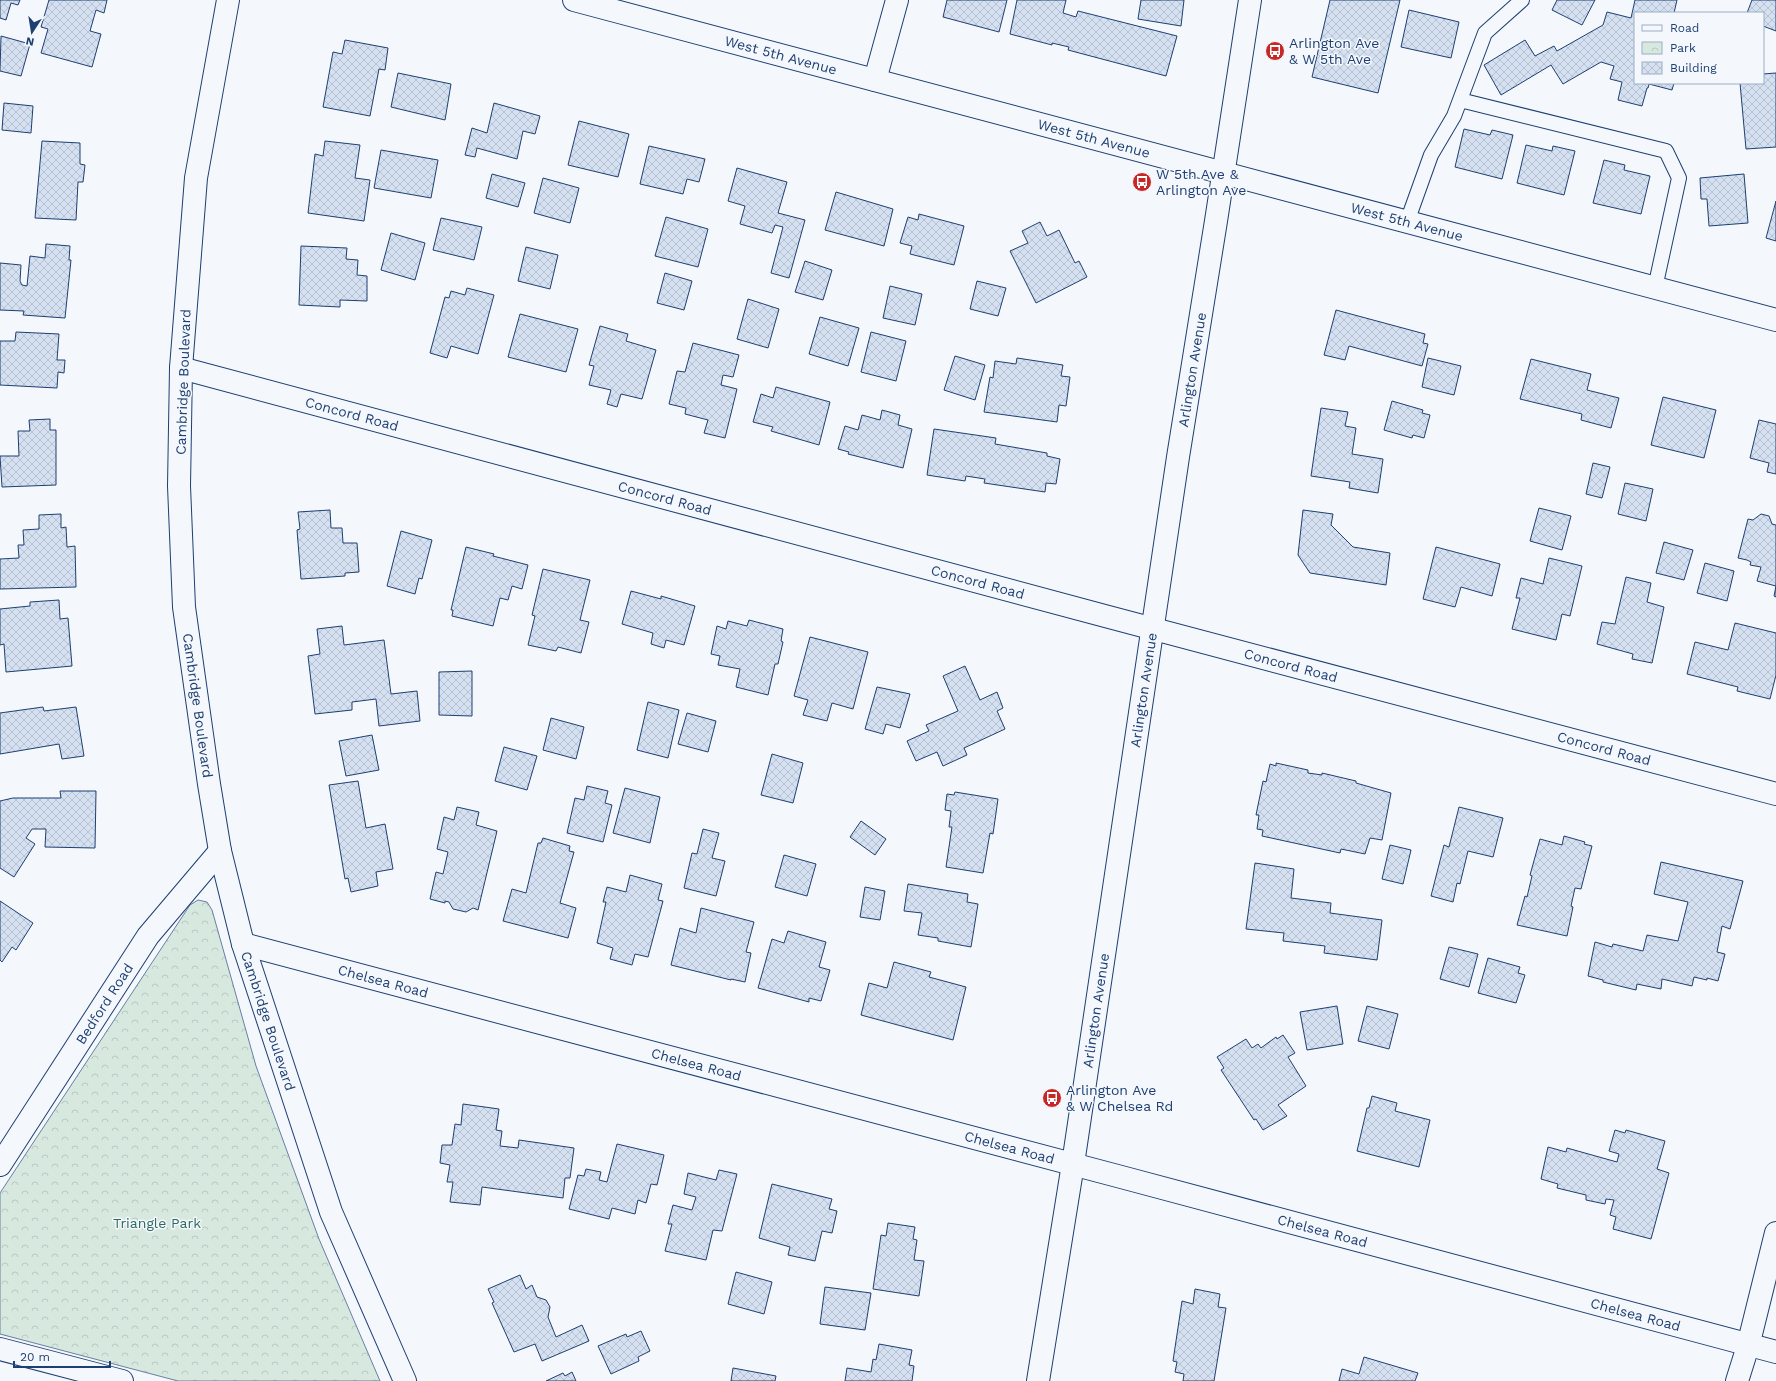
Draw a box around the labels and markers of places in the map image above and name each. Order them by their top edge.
place label: Arlington Ave & W 5th Ave [1289,35,1379,67]
bus stop icon: Arlington Ave & W 5th Ave [1264,40,1286,62]
place label: W 5th Ave & Arlington Ave [1156,166,1246,198]
bus stop icon: W 5th Ave & Arlington Ave [1131,171,1153,193]
place label: Arlington Ave & W Chelsea Rd [1066,1082,1173,1114]
bus stop icon: Arlington Ave & W Chelsea Rd [1041,1087,1063,1109]

